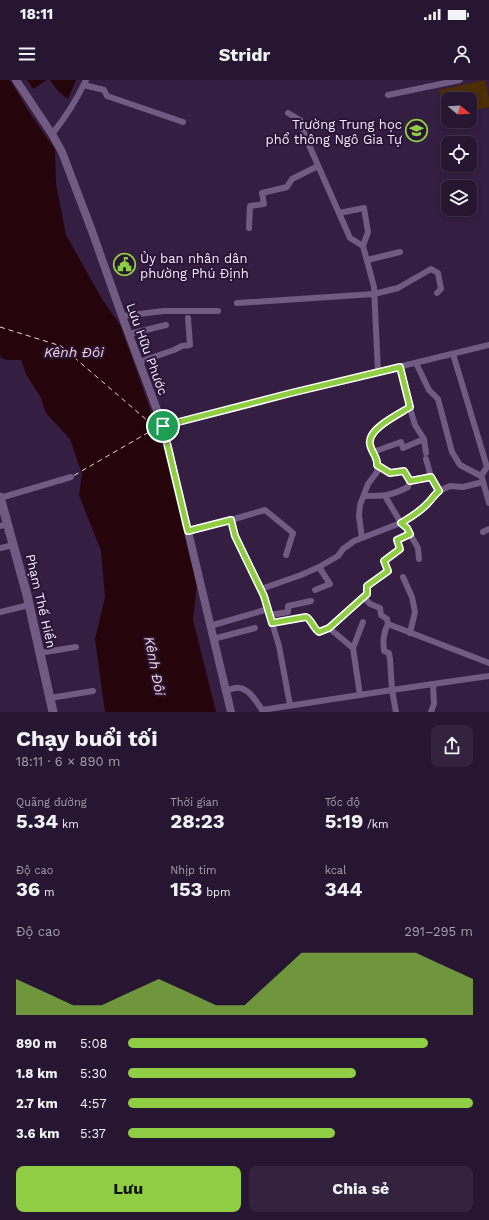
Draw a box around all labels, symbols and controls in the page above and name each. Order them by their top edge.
text: 18:11 [20,5,53,23]
icon: menu [16,43,38,65]
icon: person [451,43,473,65]
text: Stridr [219,44,270,65]
north arrow [441,92,477,128]
map controls [441,92,477,216]
place label: Trường Trung học phổ thông Ngô Gia Tự [266,117,403,147]
school or university icon: Trường Trung học phổ thông Ngô Gia Tự [404,118,430,144]
button: locate [441,136,477,172]
button: layers [441,180,477,216]
place label: Ủy ban nhân dân phường Phú Định [140,251,249,281]
public building icon: Ủy ban nhân dân phường Phú Định [112,252,138,278]
street label: Lưu Hữu Phước [123,301,171,397]
water label: Kênh Đôi [44,344,104,360]
pin [146,409,180,443]
icon: arrive [152,415,174,437]
street label: Phạm Thế Hiển [23,553,59,649]
water label: Kênh Đôi [141,635,169,697]
button: share [431,725,473,767]
text: Chạy buổi tối [16,726,158,751]
text: 18:11 · 6 × 890 m [16,754,120,769]
text: Quãng đường [16,796,87,809]
text: Thời gian [170,796,219,809]
text: Tốc độ [325,796,360,809]
text: 5.34 [16,809,58,833]
text: 28:23 [170,809,225,833]
text: 5:19 [325,809,363,833]
text: km [58,818,79,831]
text: /km [363,818,389,831]
text: Độ cao [16,864,53,877]
text: Nhịp tim [170,864,217,877]
text: kcal [325,864,346,877]
text: 36 [16,877,40,901]
text: 153 [170,877,202,901]
text: 344 [325,877,362,901]
text: m [40,886,54,899]
text: bpm [202,886,231,899]
text: Độ cao [16,924,60,939]
text: 291–295 m [404,924,473,939]
text: 890 m [16,1036,56,1051]
text: 5:08 [80,1036,108,1051]
text: 1.8 km [16,1066,58,1081]
text: 5:30 [80,1066,107,1081]
text: 2.7 km [16,1096,58,1111]
text: 4:57 [80,1096,107,1111]
text: 3.6 km [16,1126,59,1141]
text: 5:37 [80,1126,106,1141]
button: Lưu [16,1166,241,1212]
button: Chia sẻ [249,1166,473,1212]

